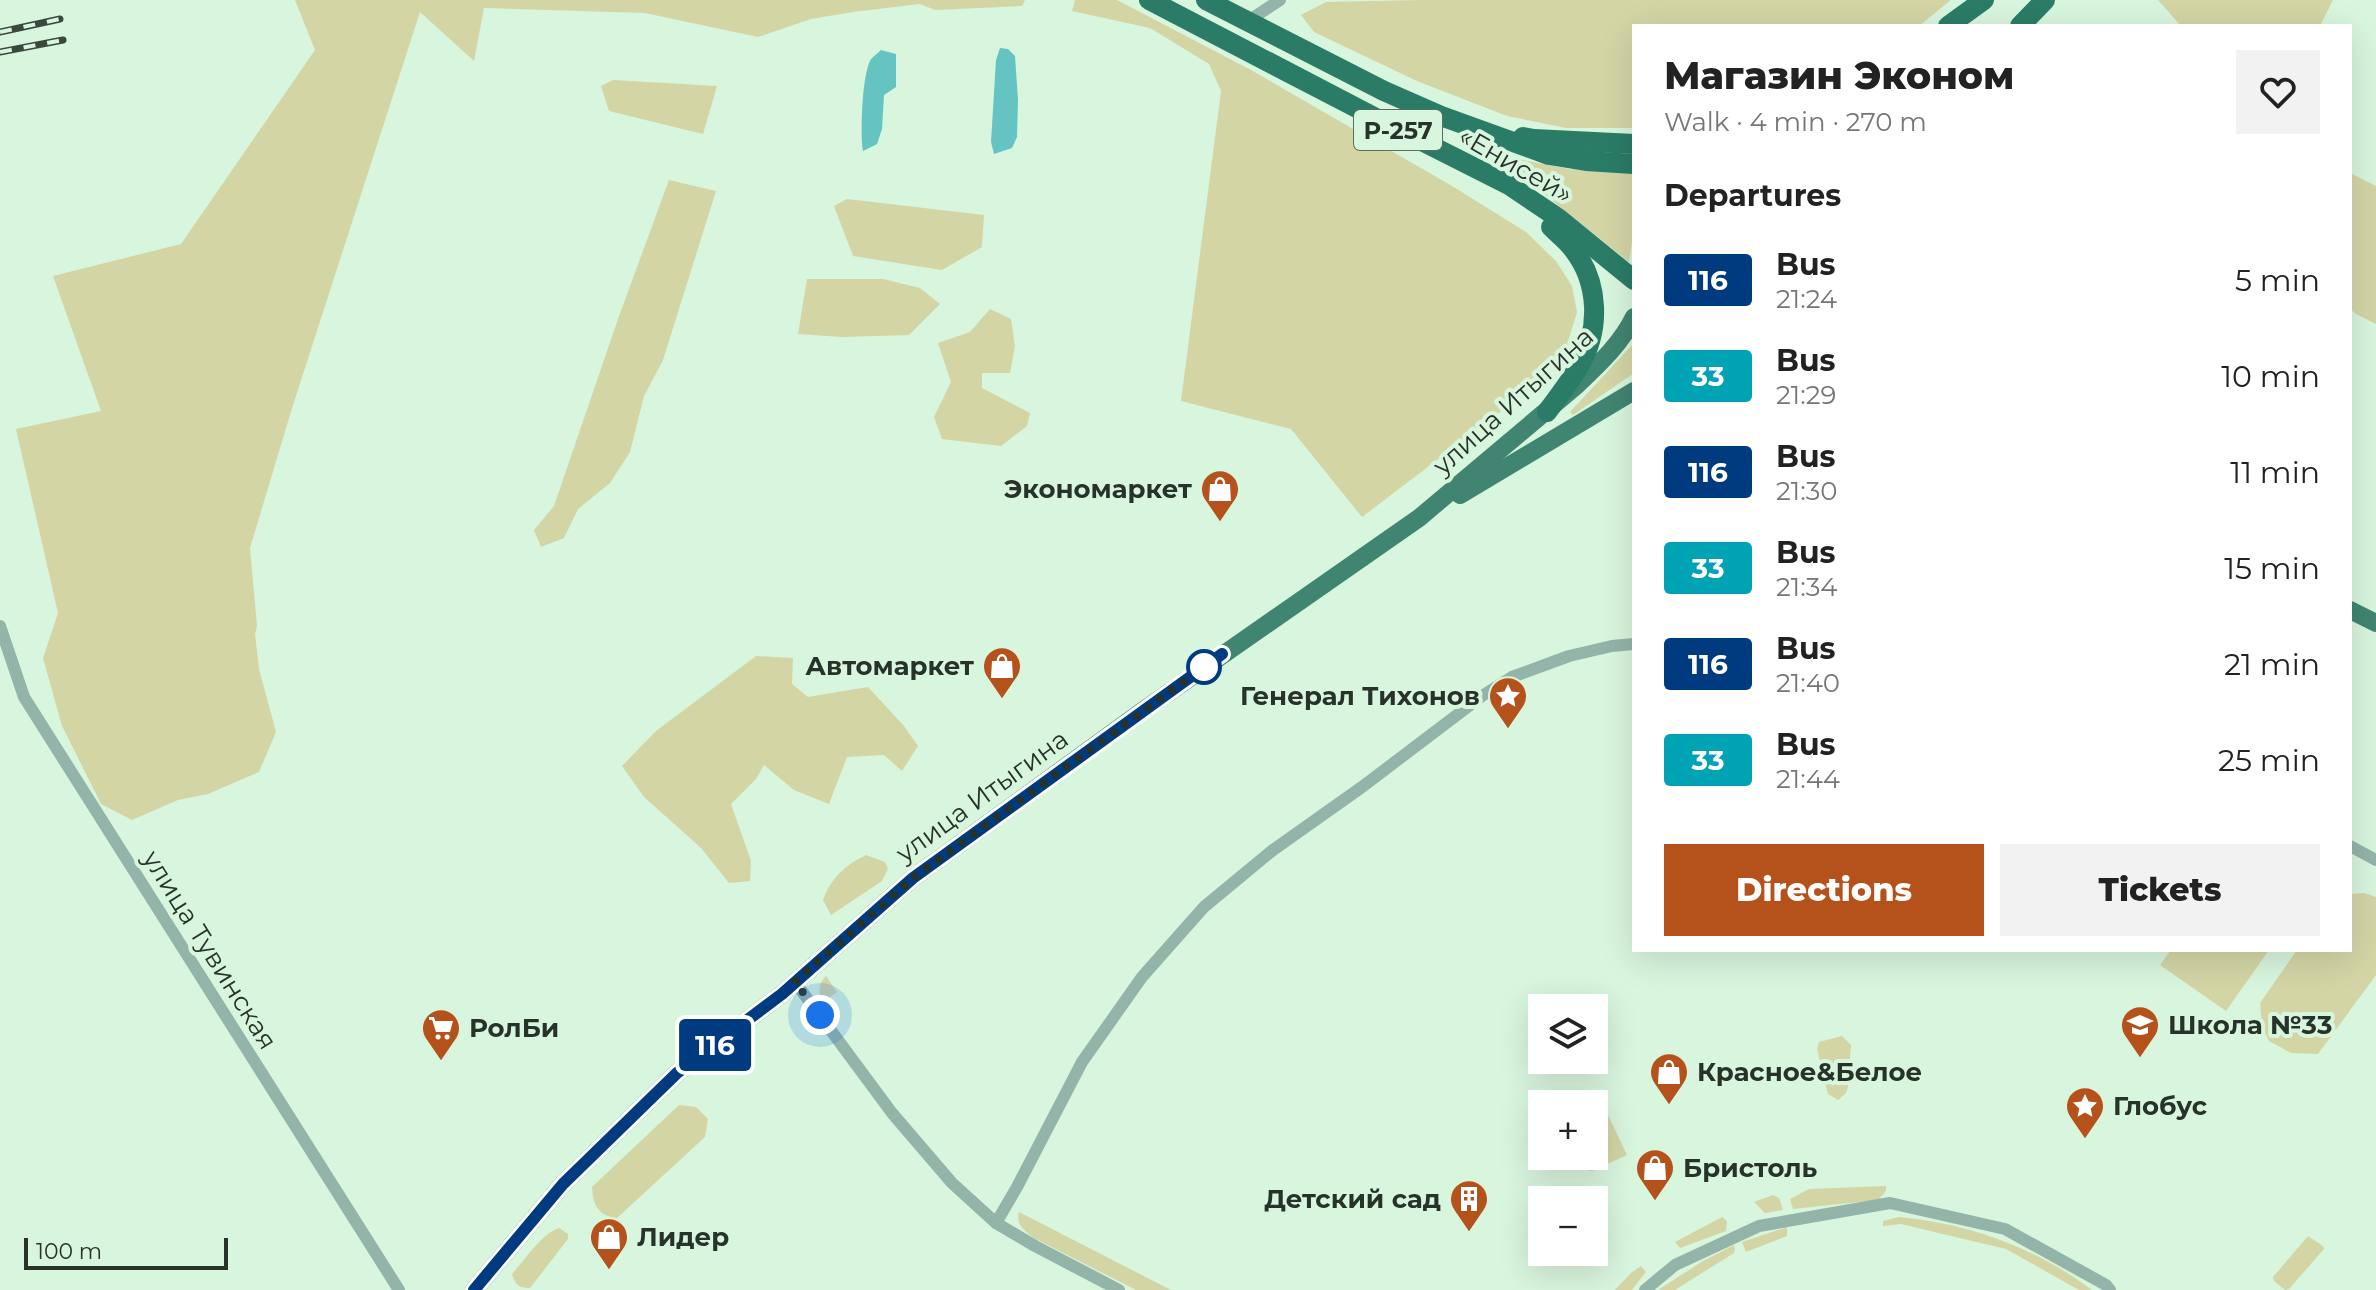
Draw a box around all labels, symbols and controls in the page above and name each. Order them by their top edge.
button: heart [2236,50,2320,134]
text: Магазин Эконом [1664,52,2014,99]
text: Walk · 4 min · 270 m [1664,106,1927,138]
road number: Р-257 [1354,110,1442,150]
street label: «Енисей» [1454,120,1578,210]
text: Departures [1664,177,1841,214]
text: Bus [1776,246,1836,283]
text: 5 min [2235,262,2320,299]
text: 116 [1688,263,1728,297]
text: 21:24 [1776,283,1837,315]
street label: улица Итыгина [1425,321,1600,482]
text: Bus [1776,342,1836,379]
text: 10 min [2221,358,2320,395]
text: 33 [1691,359,1725,393]
text: 21:29 [1776,379,1836,411]
text: Bus [1776,438,1836,475]
text: 11 min [2230,454,2320,491]
text: 116 [1688,455,1728,489]
shop icon: Экономаркет [1199,468,1241,523]
place label: Экономаркет [1004,473,1192,505]
text: 21:30 [1776,475,1838,507]
text: Bus [1776,534,1836,571]
text: 15 min [2224,550,2320,587]
text: 33 [1691,551,1725,585]
text: 21:34 [1776,571,1838,603]
text: Bus [1776,630,1836,667]
shop icon: Автомаркет [981,645,1023,700]
text: 21 min [2224,646,2320,683]
text: 116 [1688,647,1728,681]
place label: Автомаркет [805,650,974,682]
unlabelled marker [1187,650,1221,684]
text: 21:40 [1776,667,1840,699]
place icon: Генерал Тихонов [1487,675,1529,730]
place label: Генерал Тихонов [1240,680,1480,712]
street label: улица Итыгина [889,723,1074,870]
text: Bus [1776,726,1836,763]
text: 25 min [2218,742,2320,779]
text: 33 [1691,743,1725,777]
text: 21:44 [1776,763,1840,795]
street label: улица Тувинская [135,844,284,1055]
button: Directions [1664,844,1984,936]
button: Tickets [2000,844,2320,936]
map controls [1528,994,1608,1266]
button: layers [1528,994,1608,1074]
your location [800,995,840,1035]
school or university icon: Школа №33 [2119,1004,2161,1059]
supermarket icon: РолБи [420,1007,462,1062]
place label: Школа №33 [2168,1009,2332,1041]
place label: РолБи [469,1012,559,1044]
line badge: 116 [669,1019,761,1071]
text: 116 [695,1028,735,1062]
shop icon: Красное&Белое [1648,1051,1690,1106]
place label: Красное&Белое [1697,1056,1922,1088]
place icon: Глобус [2064,1085,2106,1140]
button: + [1528,1090,1608,1170]
place label: Глобус [2113,1090,2207,1122]
shop icon: Бристоль [1634,1147,1676,1202]
place label: Бристоль [1683,1152,1818,1184]
building icon: Детский сад [1448,1178,1490,1233]
place label: Детский сад [1264,1183,1441,1215]
button: − [1528,1186,1608,1266]
shop icon: Лидер [588,1216,630,1271]
place label: Лидер [637,1221,729,1253]
scale bar [24,1234,228,1270]
text: 100 m [36,1238,102,1265]

